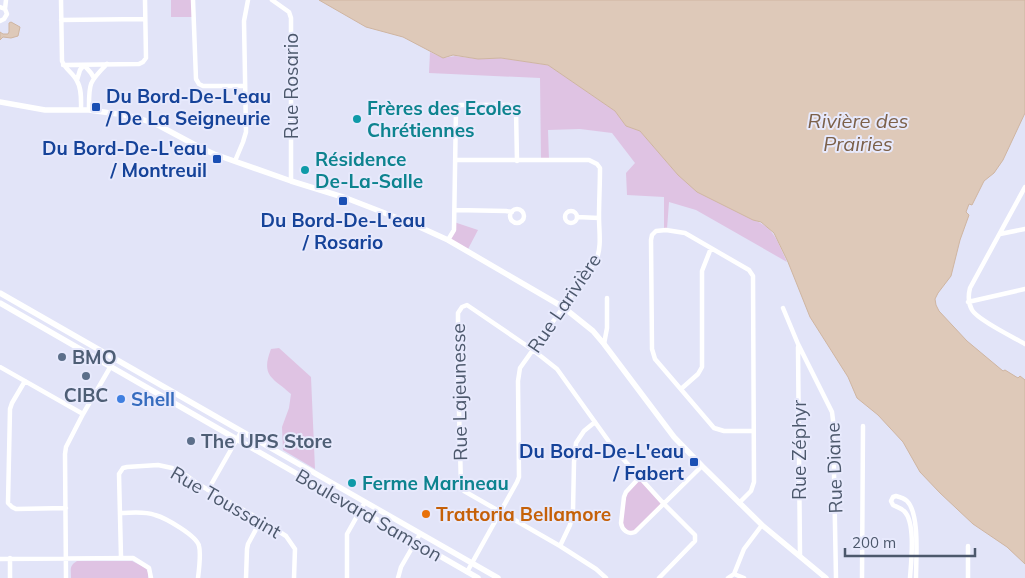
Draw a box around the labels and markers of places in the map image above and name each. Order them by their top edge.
place label: Du Bord-De-L'eau / De La Seigneurie [105,84,271,130]
place label: Frères des Ecoles Chrétiennes [367,96,522,142]
marker: Du Bord-De-L'eau / De La Seigneurie [90,101,102,113]
marker: Frères des Ecoles Chrétiennes [351,113,363,125]
place label: Du Bord-De-L'eau / Montreuil [42,136,207,182]
place label: Résidence De-La-Salle [315,147,423,193]
marker: Du Bord-De-L'eau / Montreuil [211,153,223,165]
marker: Résidence De-La-Salle [299,164,311,176]
marker: Du Bord-De-L'eau / Rosario [337,195,349,207]
place label: Du Bord-De-L'eau / Rosario [260,208,426,254]
place label: BMO [72,345,117,369]
marker: BMO [56,351,68,363]
marker: CIBC [80,370,92,382]
place label: CIBC [64,383,108,407]
place label: Shell [131,387,175,411]
marker: Shell [115,393,127,405]
place label: The UPS Store [201,429,332,453]
marker: The UPS Store [185,435,197,447]
place label: Du Bord-De-L'eau / Fabert [519,439,684,485]
marker: Du Bord-De-L'eau / Fabert [688,456,700,468]
place label: Ferme Marineau [362,471,509,495]
marker: Ferme Marineau [346,477,358,489]
place label: Trattoria Bellamore [436,502,611,526]
marker: Trattoria Bellamore [420,508,432,520]

